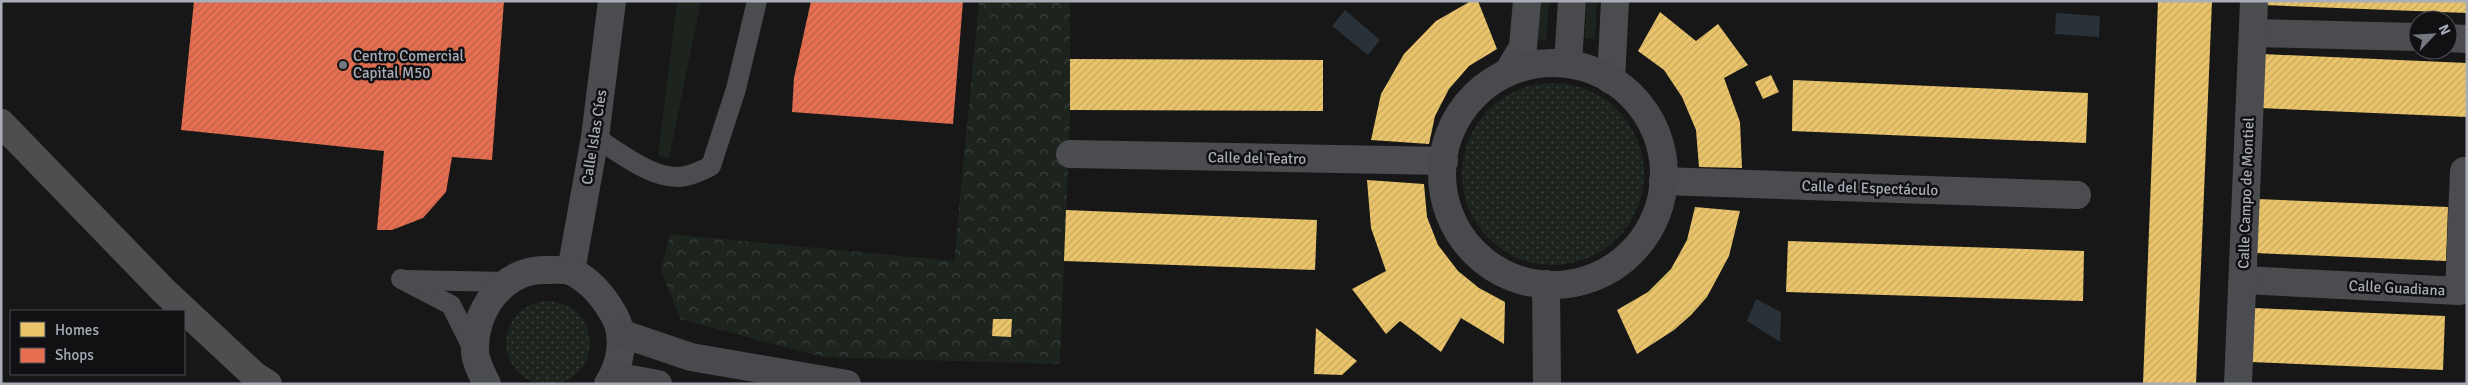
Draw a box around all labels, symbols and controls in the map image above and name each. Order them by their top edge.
north arrow [2408,10,2458,60]
text: N [2435,22,2454,38]
place label: Centro Comercial Capital M50 [353,47,464,82]
marker: Centro Comercial Capital M50 [337,59,349,71]
street label: Calle Islas Cíes [578,88,610,186]
street label: Calle Campo de Montiel [2234,117,2258,269]
street label: Calle del Teatro [1208,148,1307,168]
street label: Calle del Espectáculo [1801,177,1939,199]
street label: Calle Guadiana [2348,276,2446,300]
legend [10,310,185,375]
text: Homes [55,321,99,339]
text: Shops [55,346,94,364]

